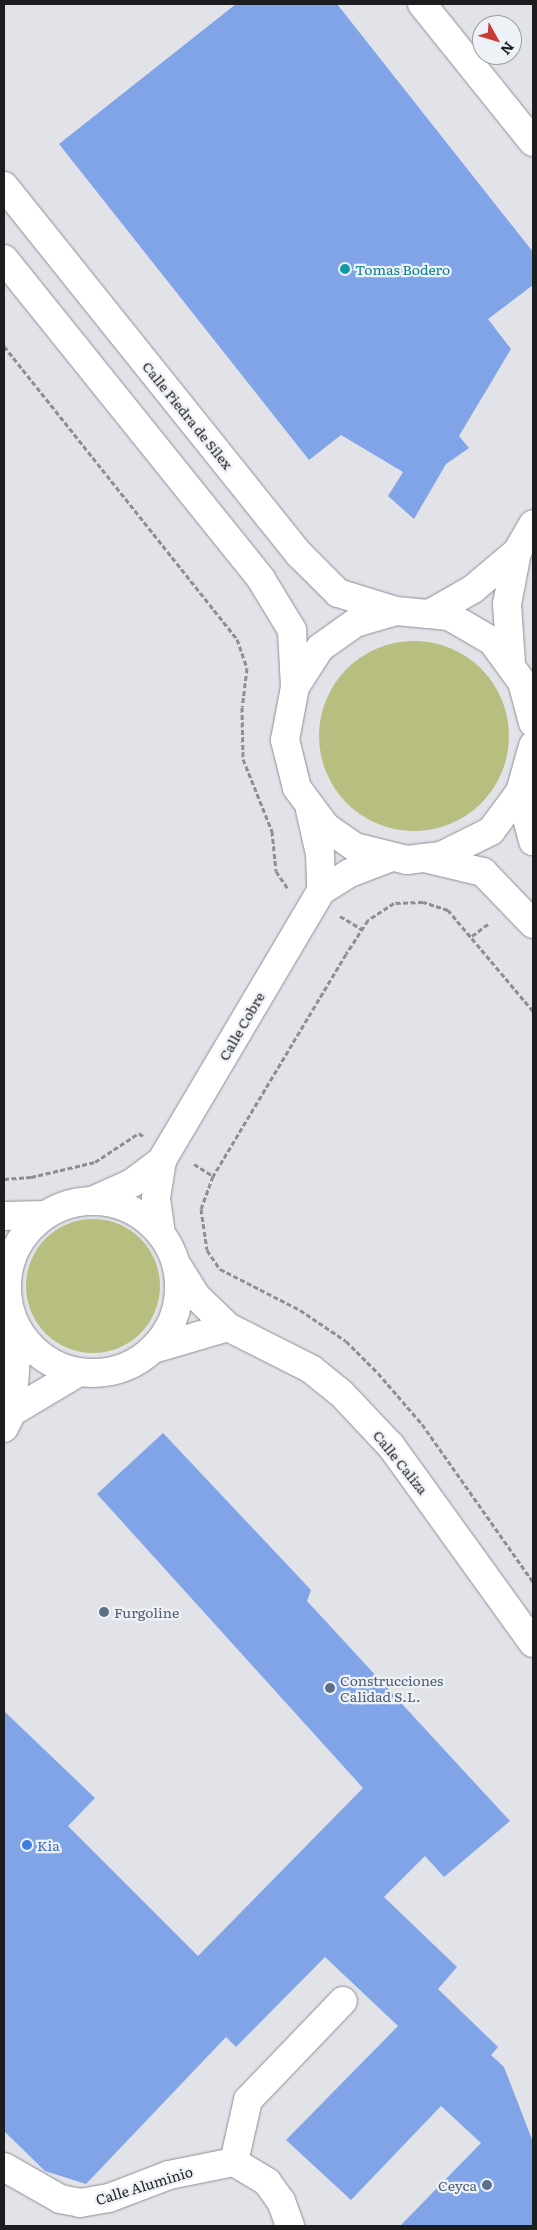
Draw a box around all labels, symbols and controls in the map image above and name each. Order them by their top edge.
north arrow [472,15,522,65]
text: N [496,38,519,60]
place label: Tomas Bodero [355,261,450,277]
marker: Tomas Bodero [339,263,351,275]
street label: Calle Piedra de Sílex [139,358,237,472]
street label: Calle Cobre [215,989,267,1063]
street label: Calle Caliza [370,1427,432,1497]
place label: Furgoline [114,1604,179,1620]
marker: Furgoline [98,1606,110,1618]
place label: Construcciones Calidad S.L. [340,1672,443,1704]
marker: Construcciones Calidad S.L. [324,1682,336,1694]
place label: Kia [37,1837,60,1853]
marker: Kia [21,1839,33,1851]
street label: Calle Aluminio [93,2162,195,2208]
place label: Ceyca [438,2177,477,2193]
marker: Ceyca [481,2179,493,2191]

